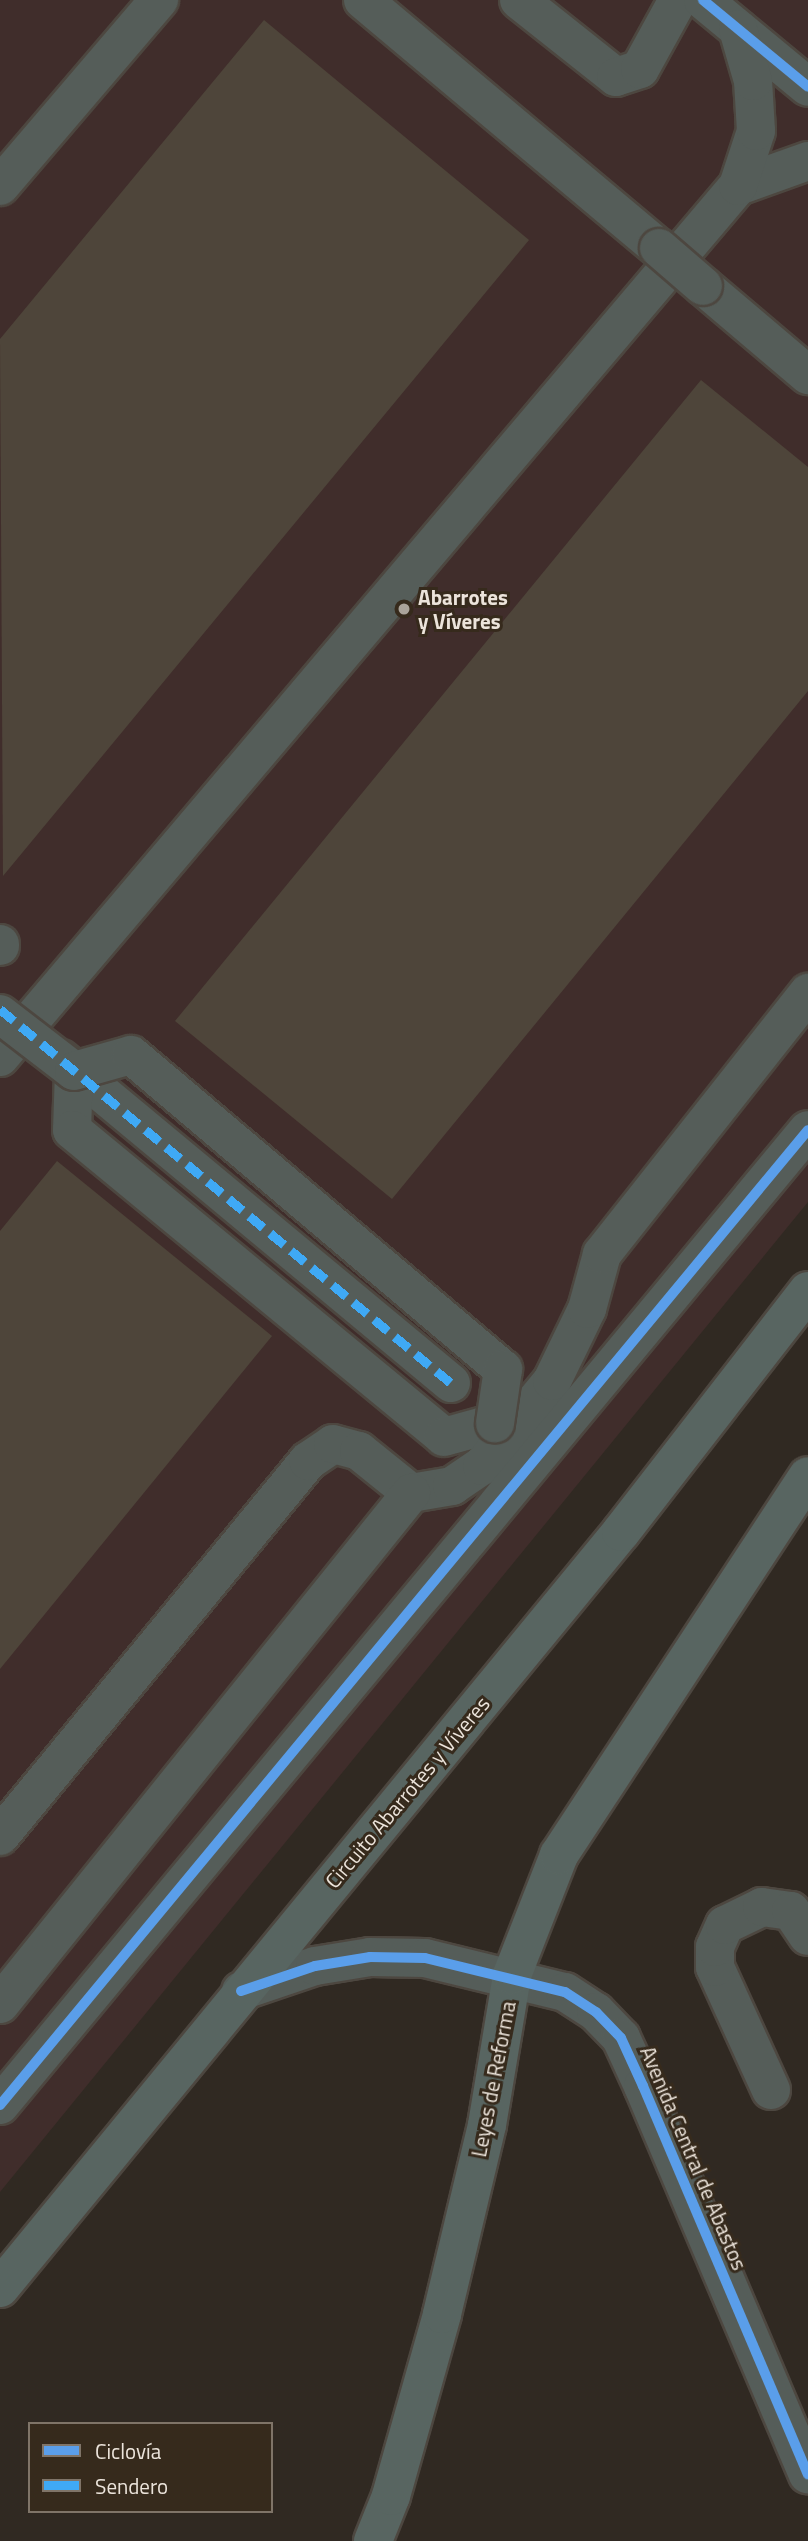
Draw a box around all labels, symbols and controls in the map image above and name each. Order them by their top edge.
place label: Abarrotes y Víveres [418,584,508,634]
marker: Abarrotes y Víveres [396,601,412,617]
street label: Circuito Abarrotes y Víveres [319,1691,495,1893]
street label: Leyes de Reforma [466,1999,520,2159]
street label: Avenida Central de Abastos [635,2042,753,2274]
legend [28,2422,273,2513]
text: Ciclovía [95,2435,161,2467]
text: Sendero [95,2470,168,2502]

